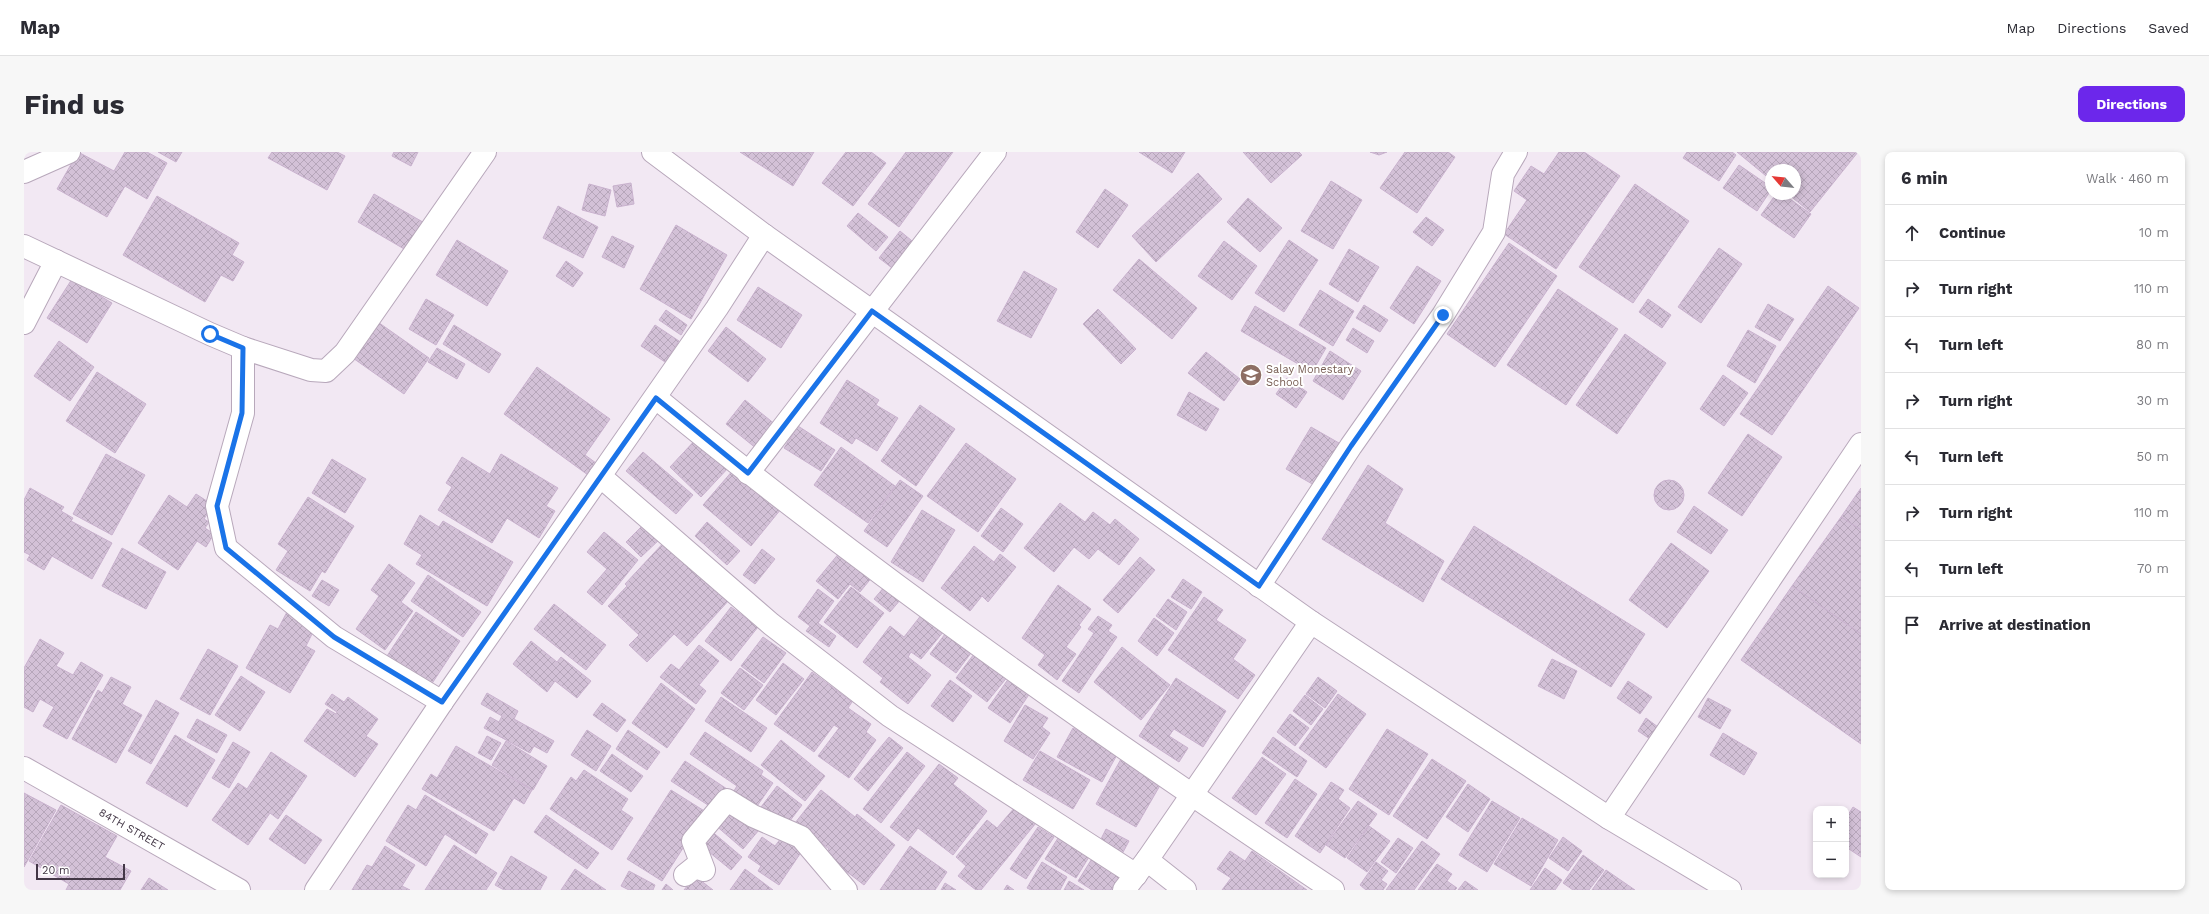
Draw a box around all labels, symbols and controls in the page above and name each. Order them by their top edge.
text: Map [20,16,60,39]
text: Map [2007,20,2035,36]
text: Directions [2057,20,2126,36]
text: Saved [2148,20,2189,36]
button: Directions [2078,86,2185,122]
text: Find us [24,88,124,121]
north arrow [1765,164,1801,200]
text: 6 min [1901,168,1948,188]
text: Walk · 460 m [2086,171,2169,186]
icon: ahead [1901,222,1923,244]
text: Continue [1939,224,2006,242]
text: 10 m [2139,225,2169,240]
icon: right [1901,278,1923,300]
text: Turn right [1939,280,2012,298]
text: 110 m [2134,281,2169,296]
route end [1434,306,1452,324]
route start [201,325,219,343]
icon: left [1901,334,1923,356]
text: Turn left [1939,336,2003,354]
text: 80 m [2136,337,2169,352]
school or university icon: Salay Monestary School [1238,362,1264,388]
place label: Salay Monestary School [1266,363,1354,389]
icon: right [1901,390,1923,412]
text: Turn right [1939,392,2012,410]
text: 30 m [2137,393,2169,408]
icon: left [1901,446,1923,468]
text: Turn left [1939,448,2003,466]
text: 50 m [2137,449,2169,464]
icon: right [1901,502,1923,524]
text: Turn right [1939,504,2012,522]
text: 110 m [2134,505,2169,520]
icon: left [1901,558,1923,580]
text: Turn left [1939,560,2003,578]
text: 70 m [2137,561,2169,576]
icon: arrive [1901,614,1923,636]
text: Arrive at destination [1939,616,2091,634]
street label: 84TH STREET [97,805,167,853]
map controls [1813,806,1849,878]
button: + [1813,806,1849,842]
button: − [1813,842,1849,878]
scale bar [36,862,125,881]
text: 20 m [42,864,70,877]

